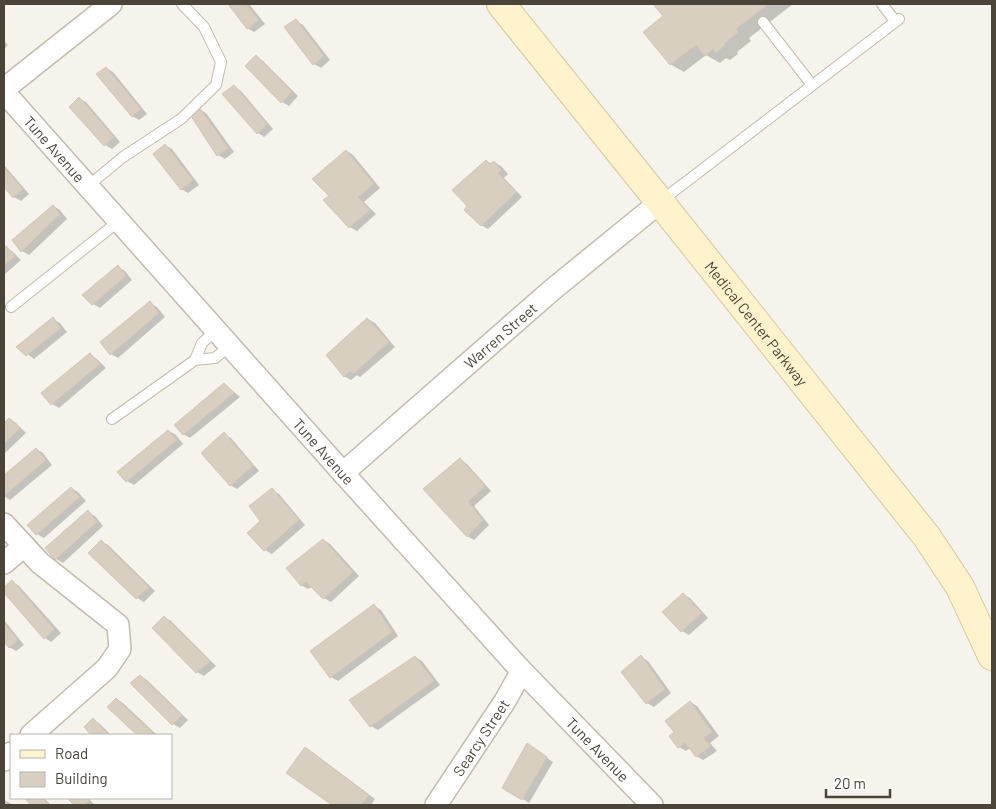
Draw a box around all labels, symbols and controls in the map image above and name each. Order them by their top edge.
street label: Tune Avenue [20,112,89,186]
street label: Medical Center Parkway [702,257,812,389]
street label: Warren Street [460,299,540,372]
street label: Tune Avenue [290,414,358,488]
street label: Searcy Street [449,696,513,779]
street label: Tune Avenue [563,713,633,785]
legend [10,734,172,799]
text: Road [55,744,88,762]
scale bar [826,766,890,798]
text: Building [55,769,108,787]
text: 20 m [834,774,866,792]

